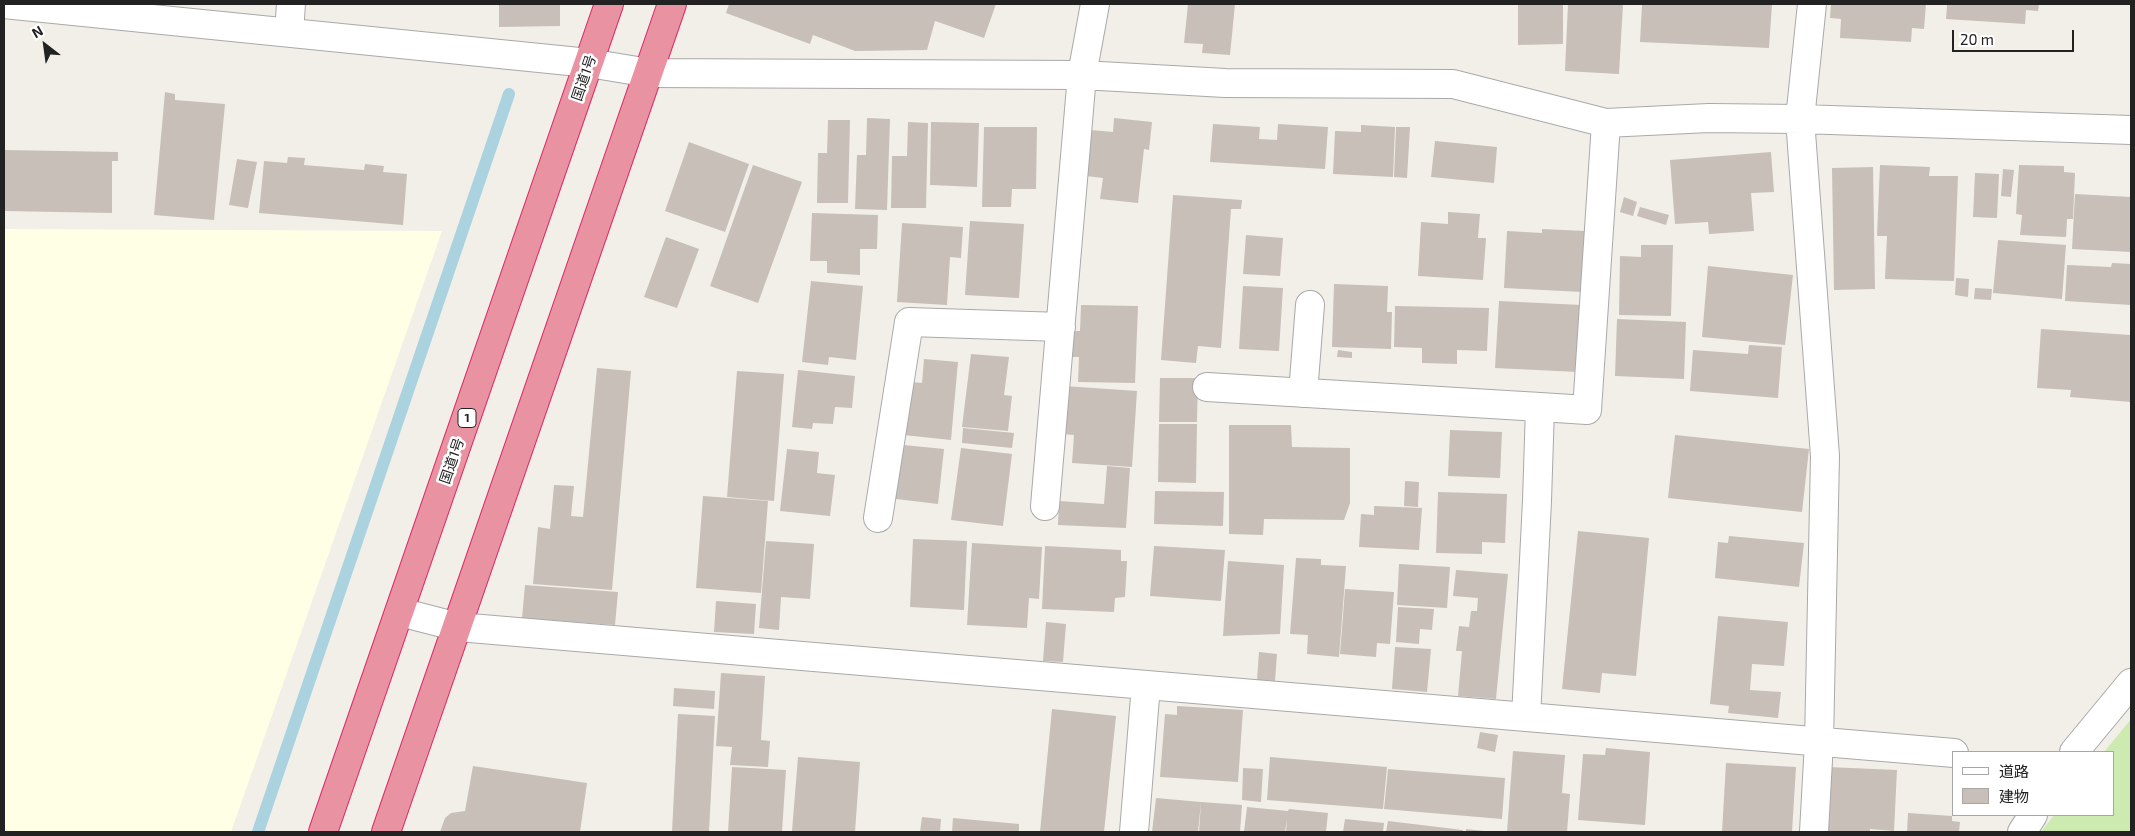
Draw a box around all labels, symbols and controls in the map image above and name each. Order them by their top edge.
north arrow [20,20,70,70]
scale bar [1955,20,2078,52]
text: N [29,22,46,41]
text: 20 m [1960,30,1994,48]
street label: 国道1号 [568,53,600,103]
road number: 1 [458,408,476,428]
street label: 国道1号 [436,436,468,486]
legend [1952,751,2115,816]
text: 道路 [1999,762,2029,780]
text: 建物 [1999,787,2029,805]

